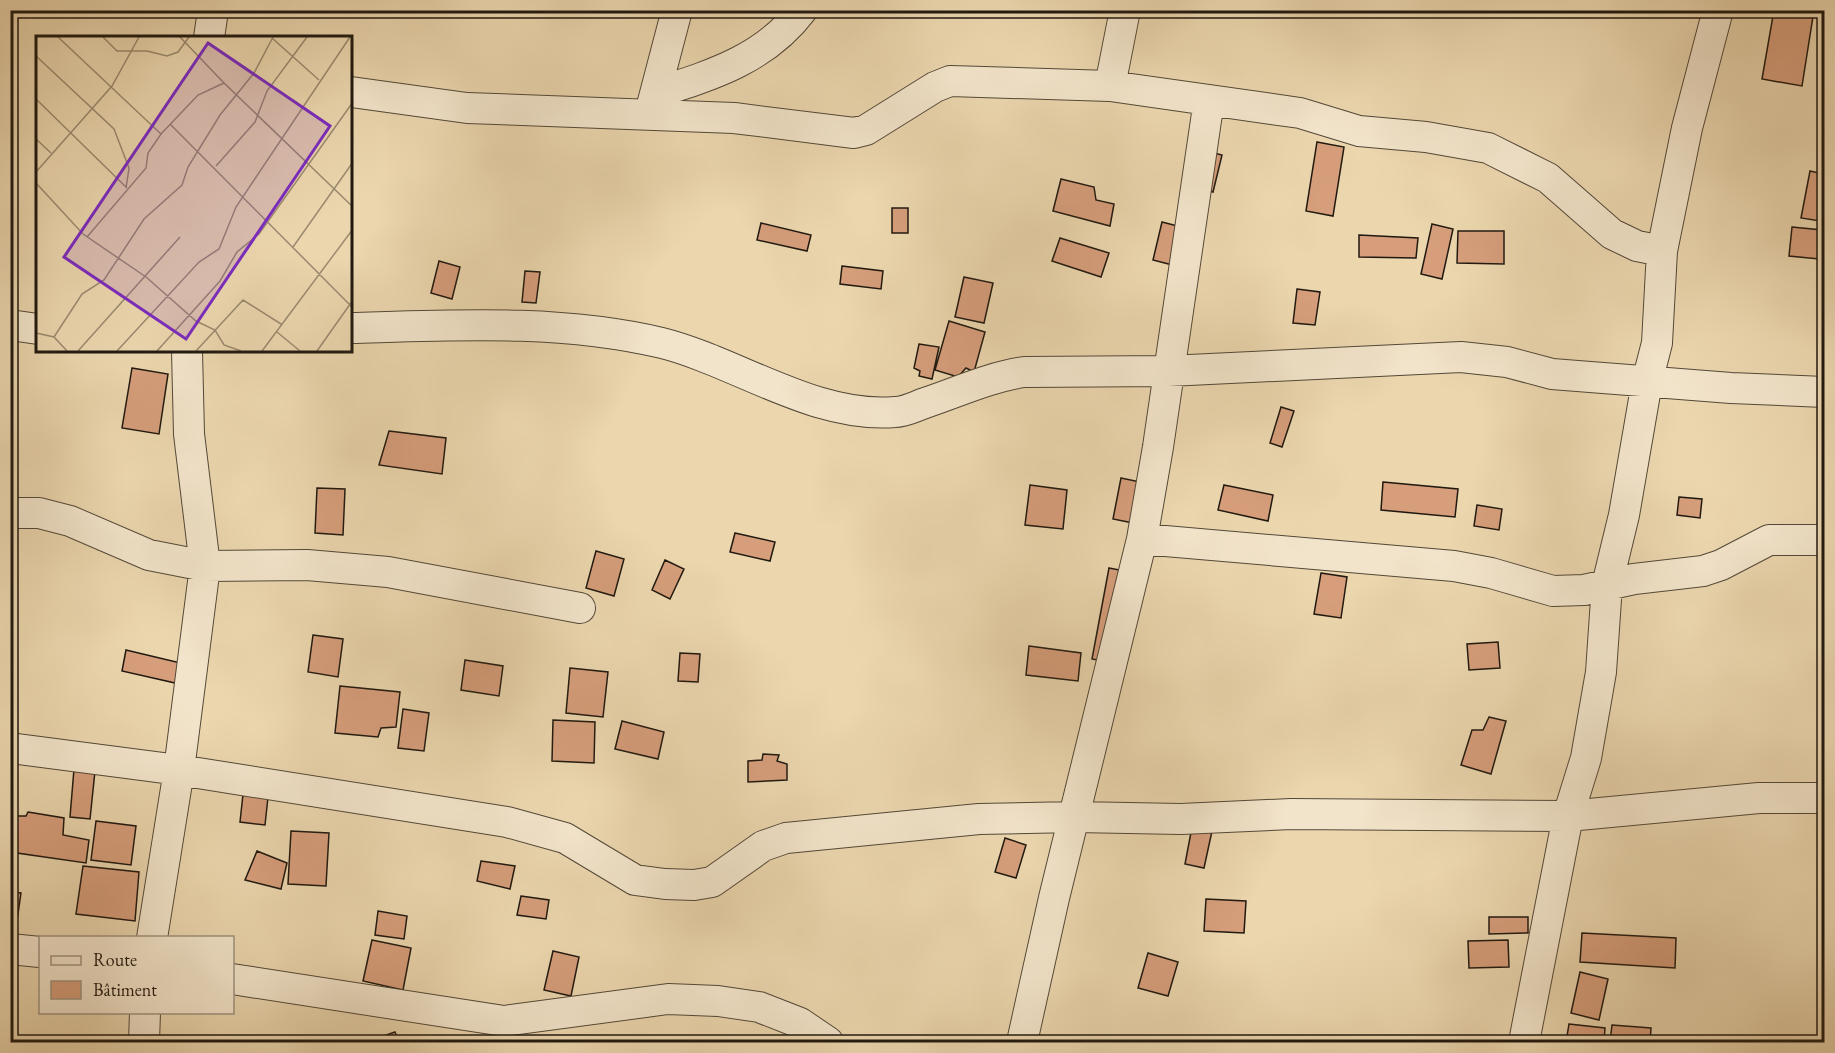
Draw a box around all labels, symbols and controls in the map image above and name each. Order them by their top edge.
inset map [36,36,352,352]
legend [39,936,234,1014]
text: Route [93,948,137,971]
text: Bâtiment [93,978,157,1001]

